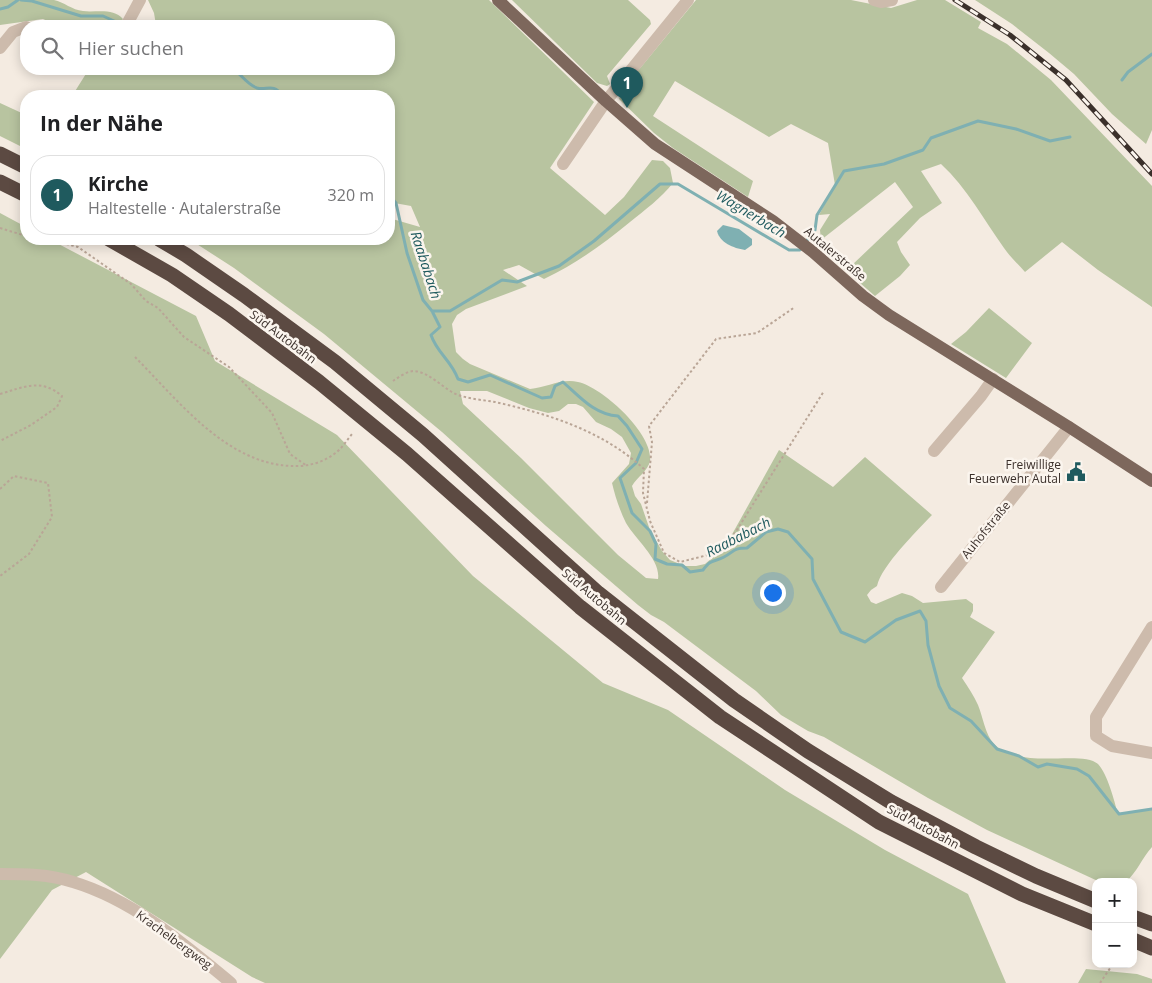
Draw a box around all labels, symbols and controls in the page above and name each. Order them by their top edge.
search box [20,20,395,75]
icon: search [38,34,66,62]
text: Hier suchen [78,35,184,61]
pin: 1 [611,67,643,108]
text: In der Nähe [40,109,163,137]
text: Kirche [88,171,149,197]
text: 1 [52,184,62,206]
text: 320 m [328,184,374,206]
water label: Wagnerbach [713,185,790,242]
text: Haltestelle · Autalerstraße [88,197,281,219]
street label: Autalerstraße [801,223,870,285]
water label: Raababach [407,228,446,301]
street label: Süd Autobahn [246,306,320,367]
place label: Freiwillige Feuerwehr Autal [969,456,1061,487]
public building icon: Freiwillige Feuerwehr Autal [1065,461,1087,483]
street label: Auhofstraße [957,497,1014,562]
water label: Raababach [702,512,773,561]
street label: Süd Autobahn [558,565,630,629]
your location [760,580,786,606]
street label: Süd Autobahn [884,800,962,853]
map controls [1092,878,1137,968]
button: + [1092,878,1137,923]
street label: Krachelbergweg [133,906,216,973]
button: − [1092,923,1137,968]

